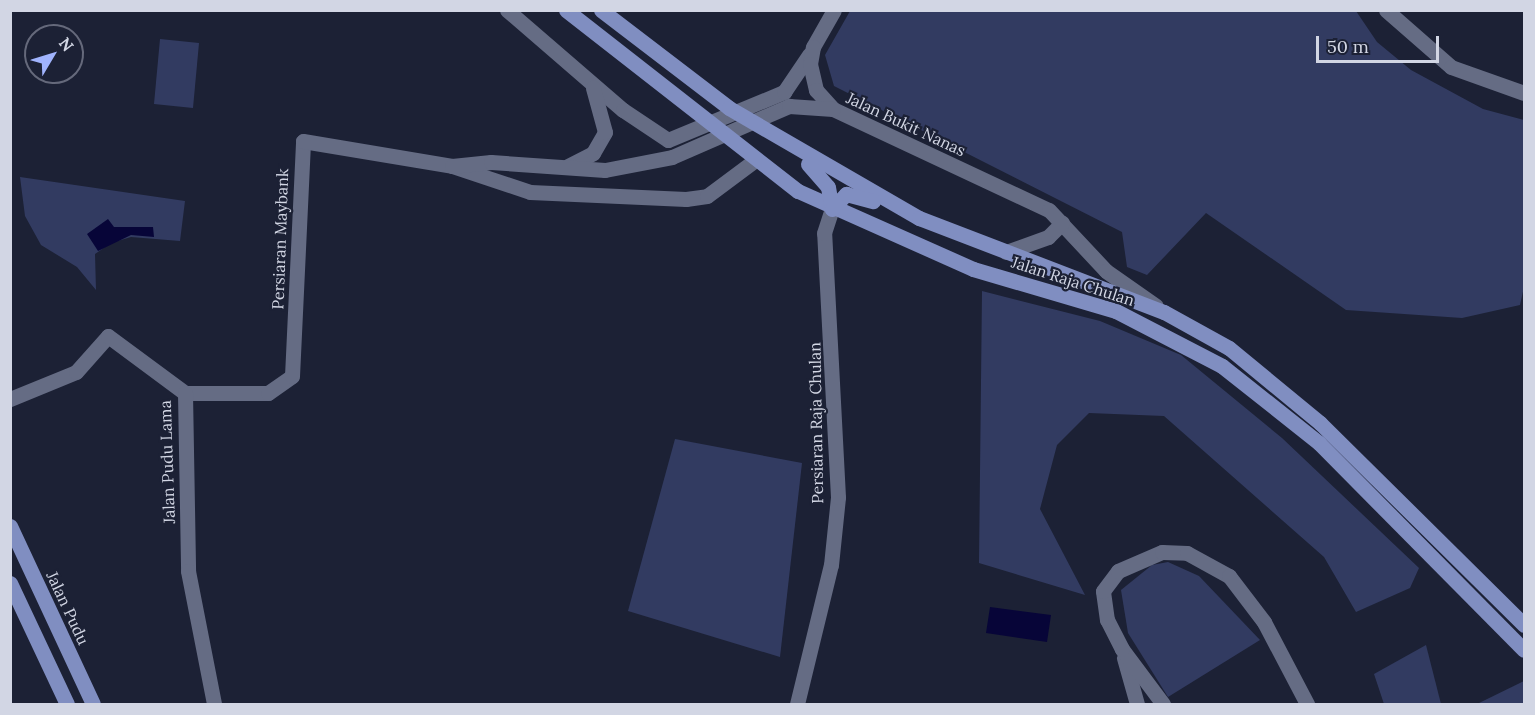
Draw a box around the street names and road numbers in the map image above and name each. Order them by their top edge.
street label: Jalan Bukit Nanas [843,88,969,160]
street label: Persiaran Maybank [268,168,292,310]
street label: Jalan Raja Chulan [1009,252,1137,310]
street label: Persiaran Raja Chulan [805,342,827,504]
street label: Jalan Pudu Lama [155,400,179,524]
street label: Jalan Pudu [43,568,93,648]

